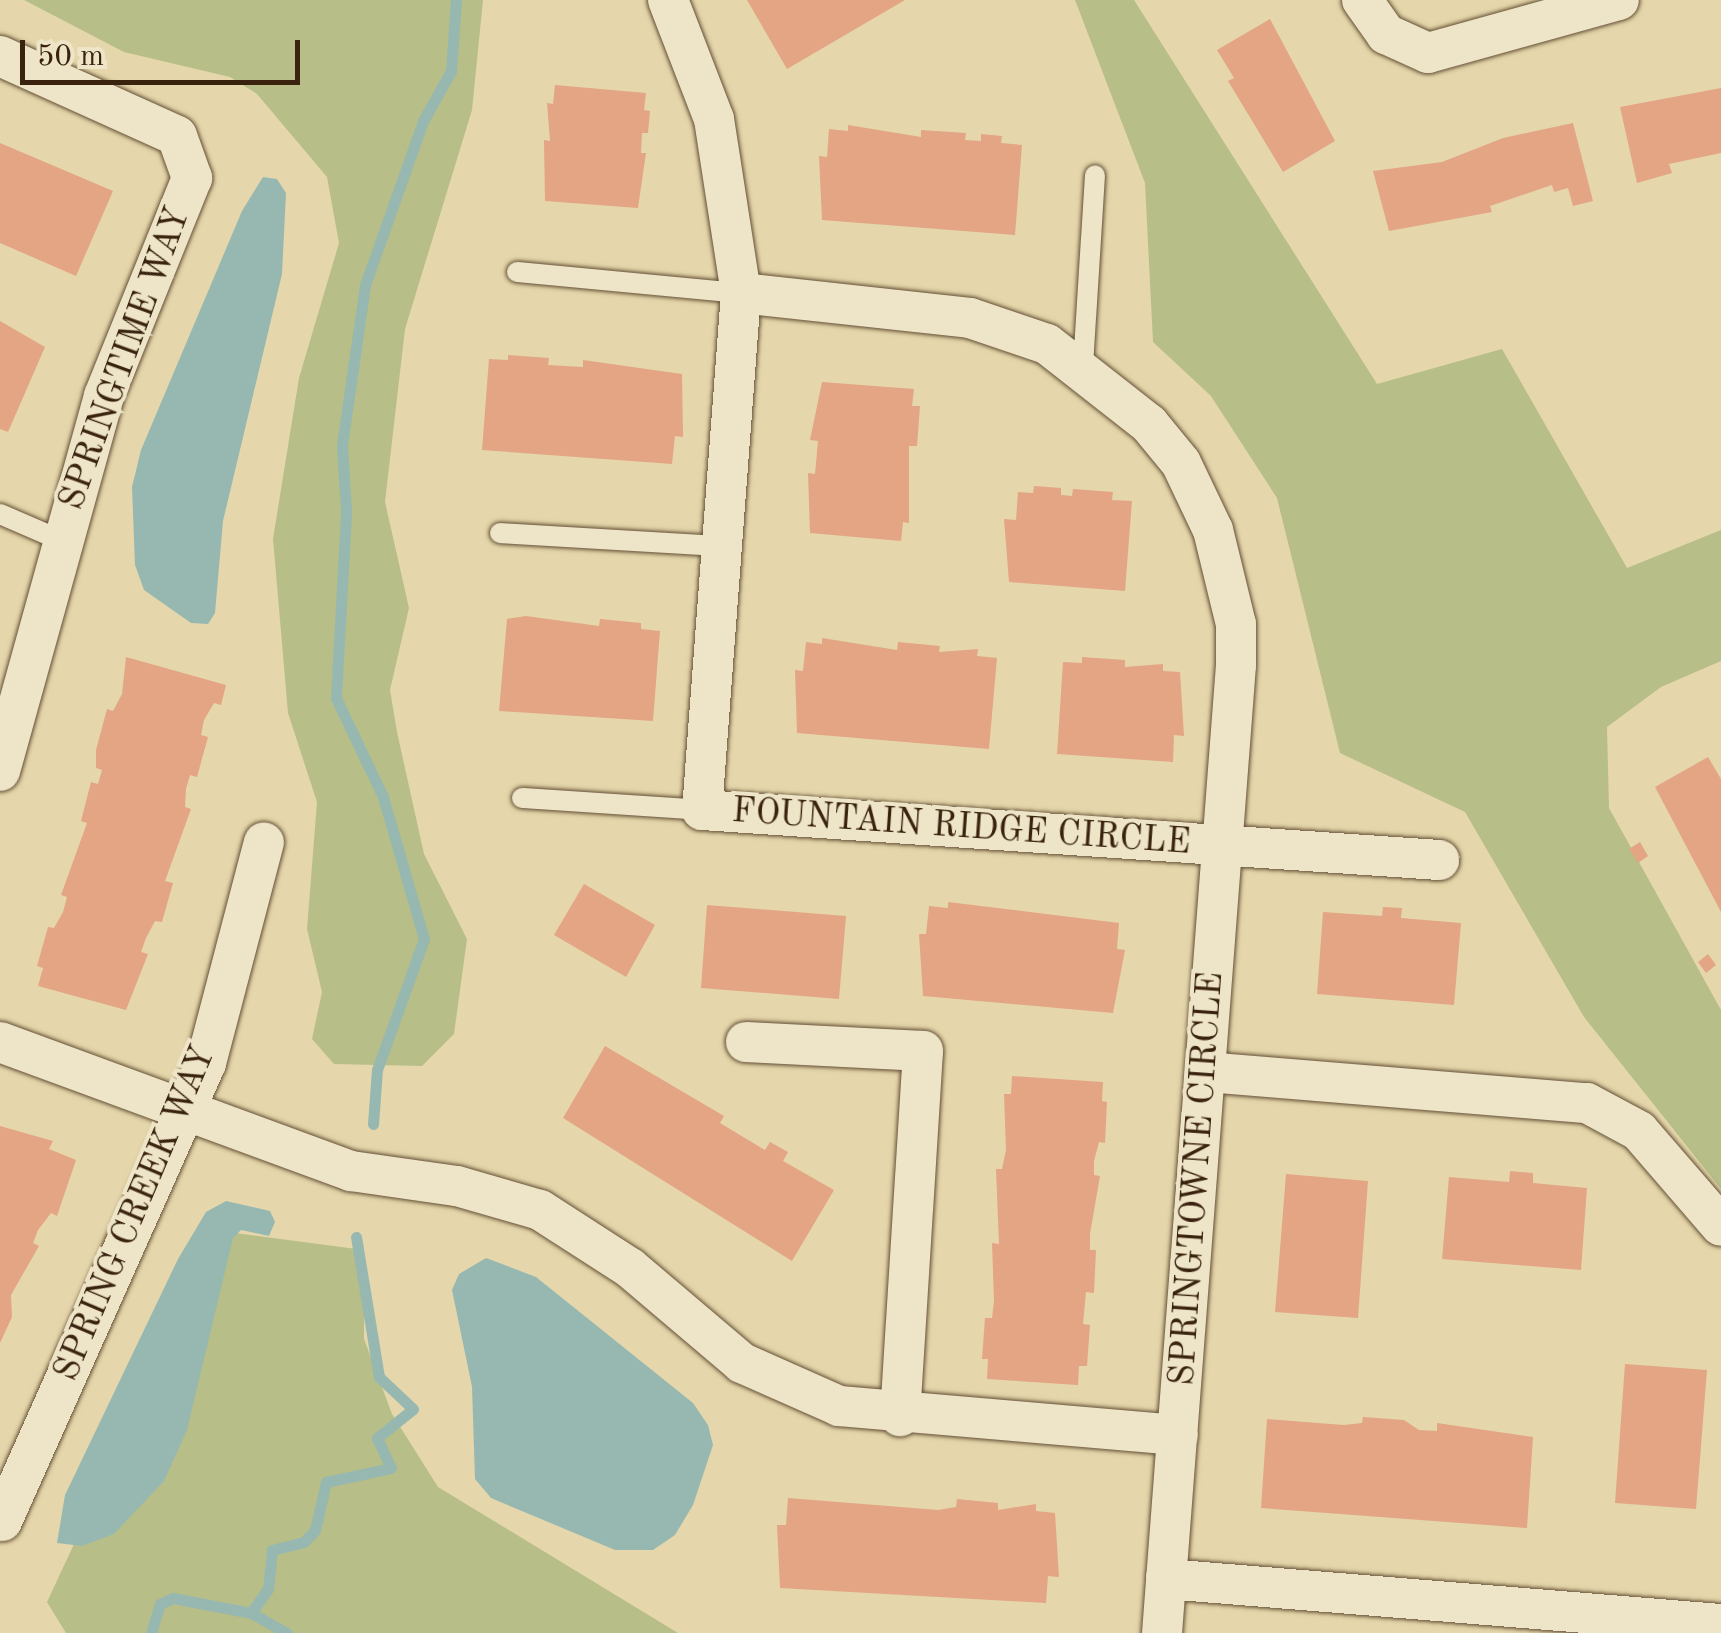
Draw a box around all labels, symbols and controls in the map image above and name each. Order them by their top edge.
scale bar [25,20,305,82]
text: 50 m [37,42,104,72]
street label: SPRINGTIME WAY [52,202,200,516]
street label: FOUNTAIN RIDGE CIRCLE [730,791,1192,865]
street label: SPRINGTOWNE CIRCLE [1163,971,1233,1387]
street label: SPRING CREEK WAY [46,1040,226,1388]

